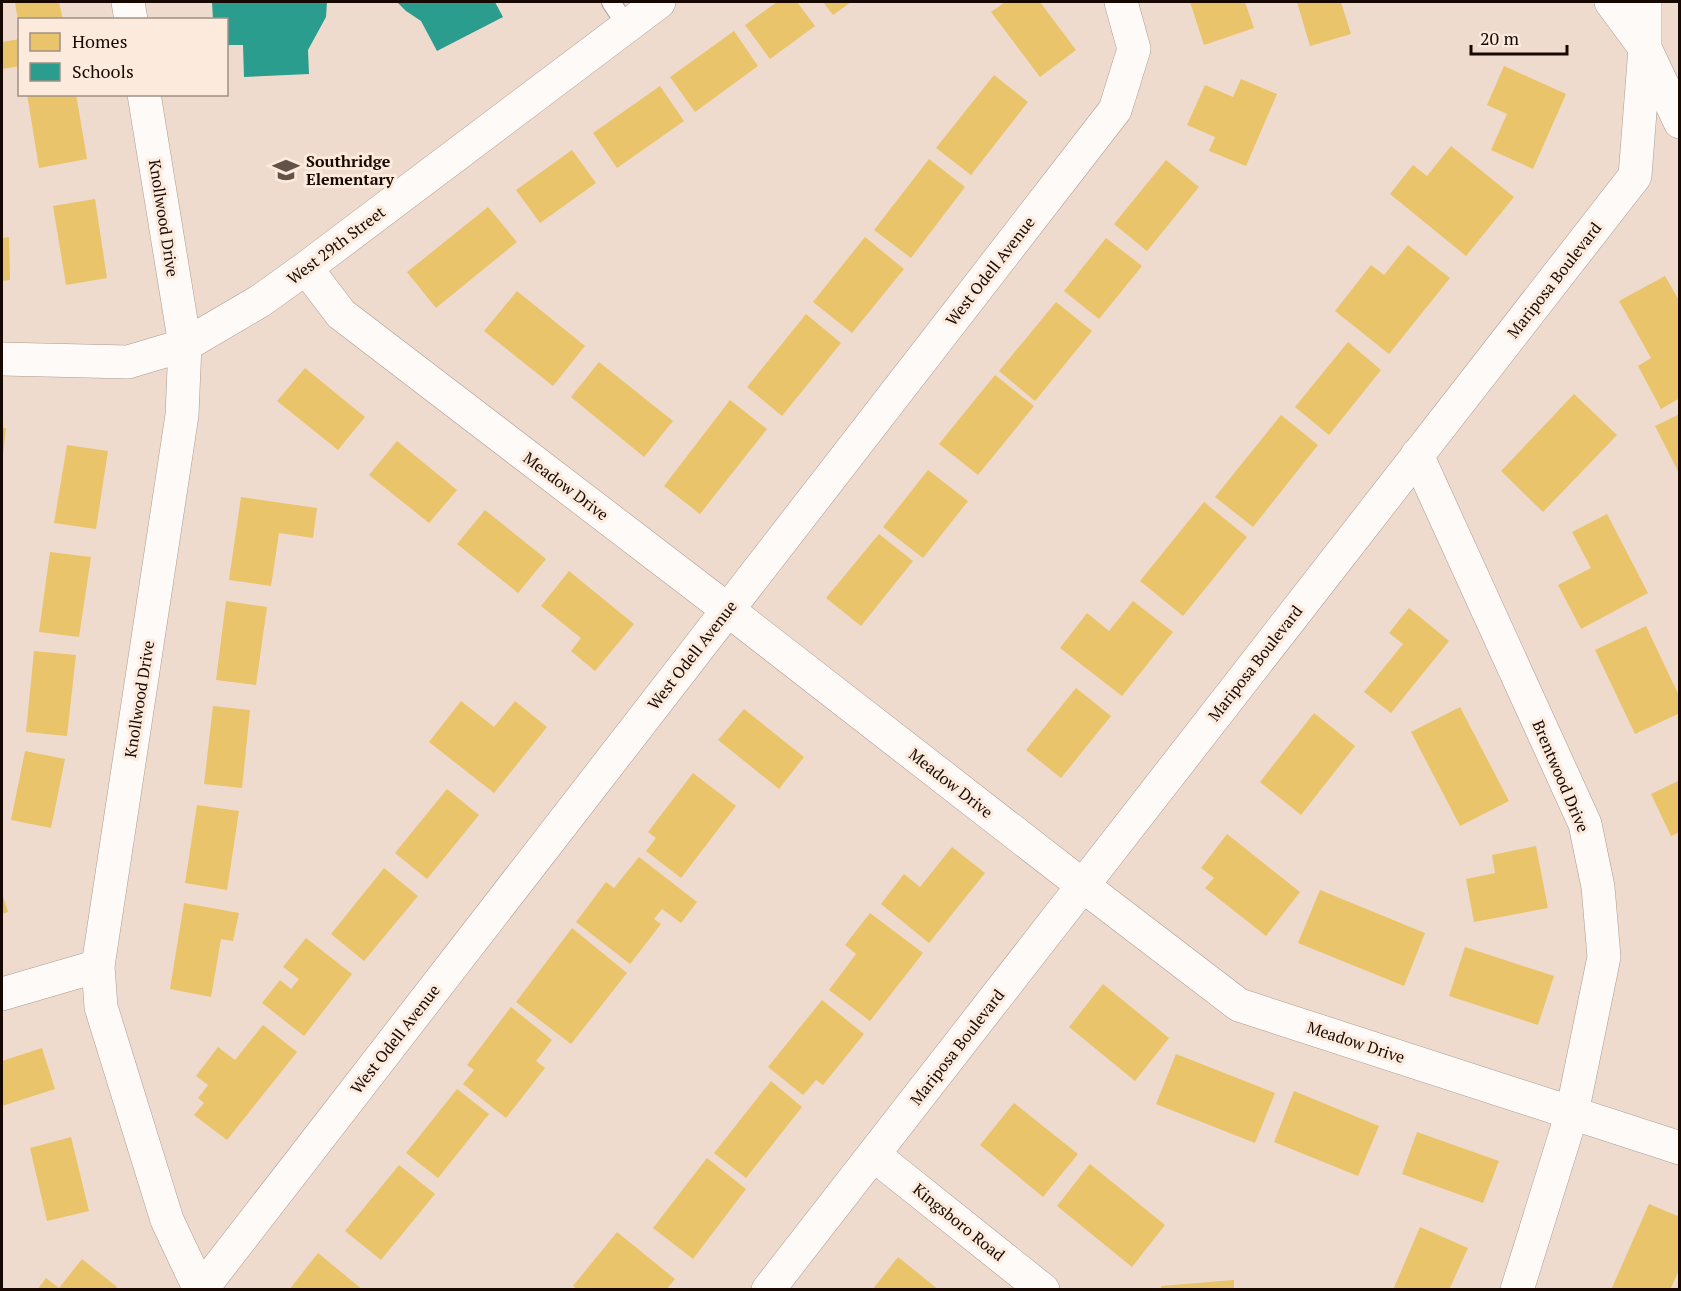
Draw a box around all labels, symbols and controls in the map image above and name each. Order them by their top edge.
legend [18,18,228,96]
scale bar [1471,18,1567,56]
text: 20 m [1480,26,1520,50]
text: Homes [72,29,127,53]
text: Schools [72,59,134,83]
place label: Southridge Elementary [306,150,395,190]
school or university icon: Southridge Elementary [271,155,301,185]
street label: Knollwood Drive [144,158,184,278]
street label: West 29th Street [282,201,390,289]
street label: West Odell Avenue [940,212,1040,330]
street label: Mariposa Boulevard [1502,217,1606,342]
street label: Meadow Drive [519,447,613,525]
street label: West Odell Avenue [642,596,742,714]
street label: Mariposa Boulevard [1203,600,1307,725]
street label: Knollwood Drive [119,639,159,759]
street label: Brentwood Drive [1528,717,1594,835]
street label: Meadow Drive [904,743,998,823]
street label: West Odell Avenue [345,980,445,1098]
street label: Mariposa Boulevard [905,984,1009,1109]
street label: Meadow Drive [1304,1016,1408,1068]
street label: Kingsboro Road [908,1178,1010,1266]

